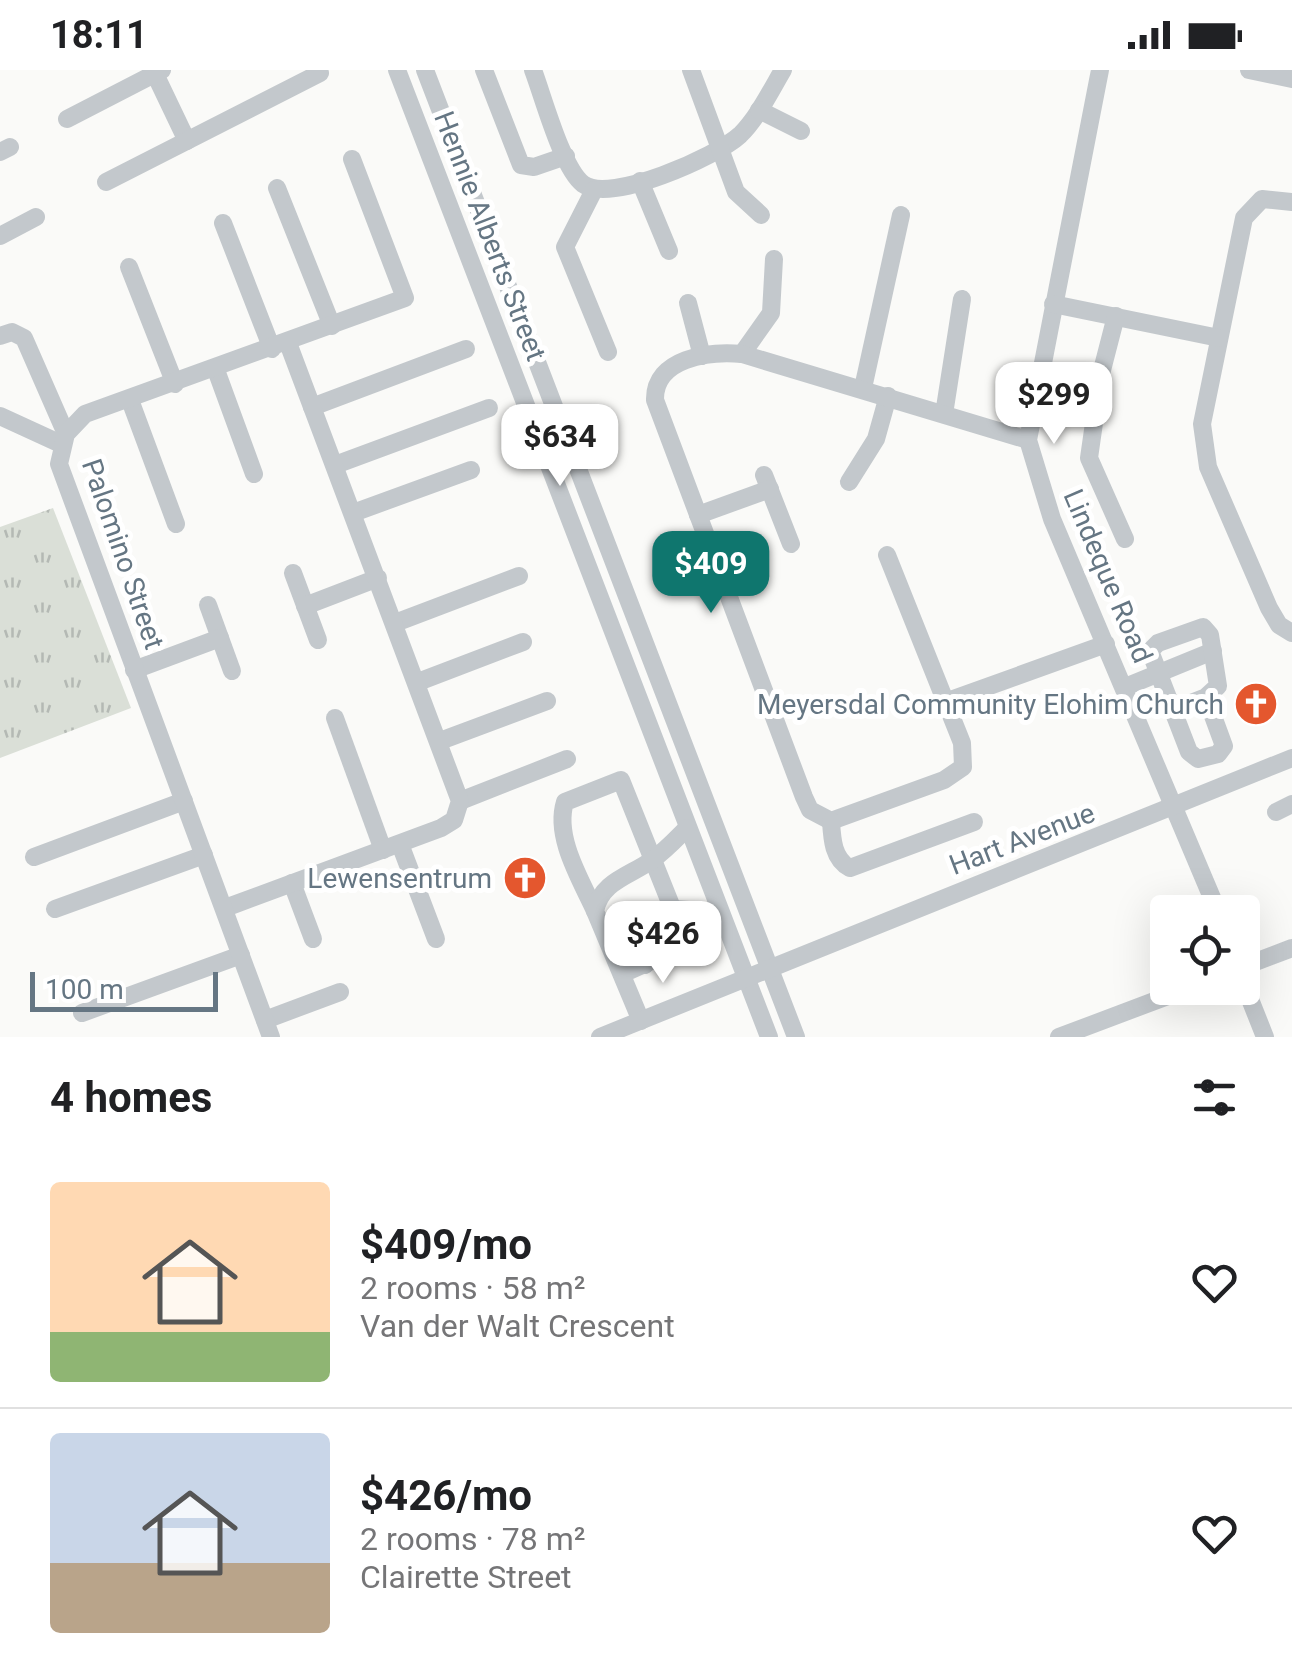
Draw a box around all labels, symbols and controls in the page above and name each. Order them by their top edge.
text: 18:11 [50,13,148,57]
street label: Hennie Alberts Street [427,107,553,365]
pin: $299 [995,362,1113,447]
text: $299 [1017,375,1091,413]
pin: $634 [501,404,619,489]
text: $634 [523,417,597,455]
street label: Palomino Street [75,454,171,654]
street label: Lindeque Road [1057,484,1159,668]
pin: $409 [652,531,770,616]
text: $409 [674,544,748,582]
church icon: Meyersdal Community Elohim Church [1233,681,1279,727]
place label: Meyersdal Community Elohim Church [757,688,1224,721]
street label: Hart Avenue [945,796,1099,882]
church icon: Lewensentrum [502,855,548,901]
place label: Lewensentrum [307,862,492,895]
map controls [1150,895,1260,1005]
button: locate [1150,895,1260,1005]
pin: $426 [604,901,722,986]
text: $426 [626,914,700,952]
scale bar [30,967,218,1011]
text: 100 m [45,973,124,1006]
icon: filters [1187,1070,1242,1125]
text: 4 homes [50,1073,212,1122]
text: $409/mo [360,1220,532,1269]
icon: home [130,1222,250,1342]
icon: heart [1187,1255,1242,1310]
text: 2 rooms · 58 m² [360,1269,585,1307]
text: Van der Walt Crescent [360,1307,675,1345]
text: $426/mo [360,1471,532,1520]
icon: home [130,1473,250,1593]
icon: heart [1187,1506,1242,1561]
text: 2 rooms · 78 m² [360,1520,585,1558]
text: Clairette Street [360,1558,572,1596]

